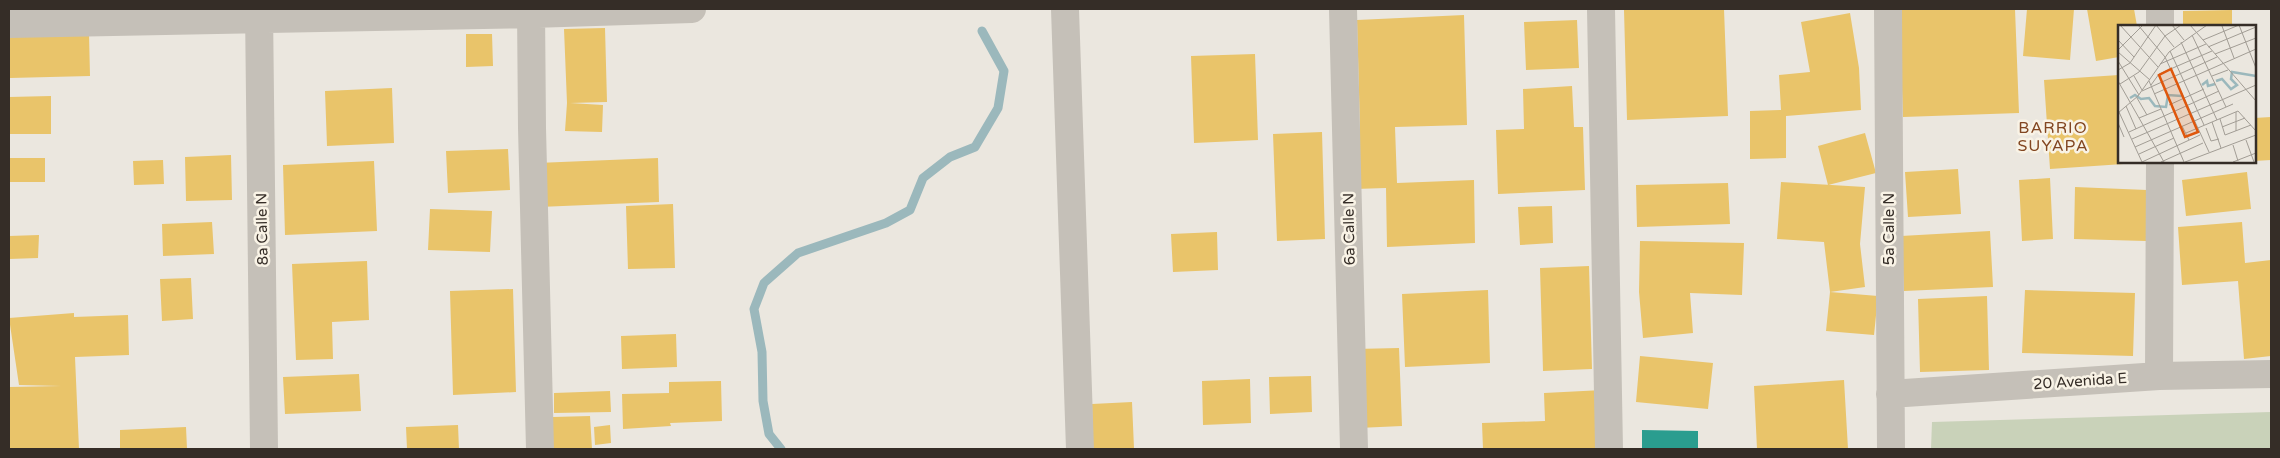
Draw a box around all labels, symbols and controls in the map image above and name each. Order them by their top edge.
inset map [2118,25,2255,162]
district label: BARRIO SUYAPA [2017,118,2089,156]
street label: 8a Calle N [252,193,272,265]
street label: 6a Calle N [1339,193,1359,265]
street label: 5a Calle N [1880,193,1898,265]
street label: 20 Avenida E [2033,369,2127,393]

